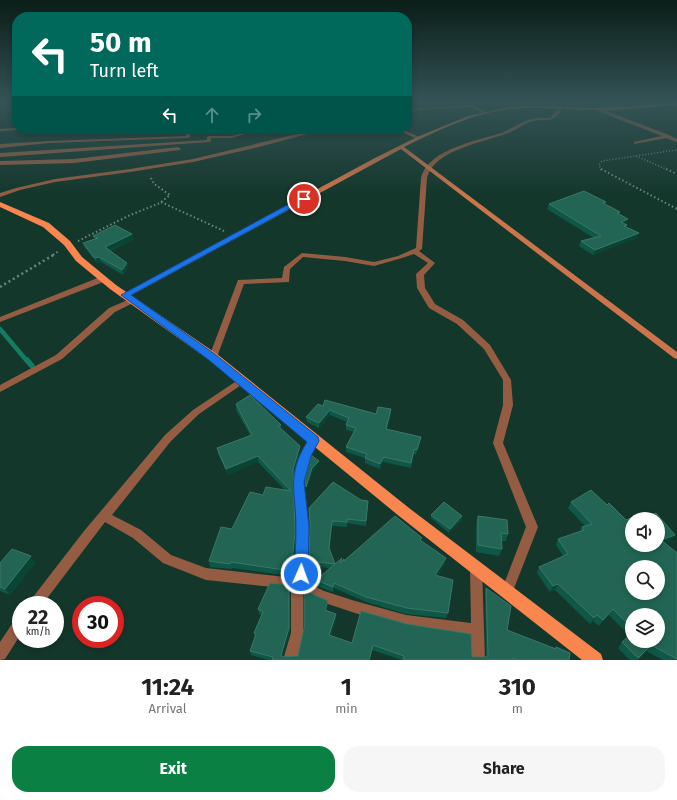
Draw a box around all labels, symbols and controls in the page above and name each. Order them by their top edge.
text: 50 m [90,26,152,59]
icon: left [24,28,76,80]
text: Turn left [90,60,159,82]
icon: left [159,104,181,126]
icon: ahead [201,104,223,126]
icon: right [243,104,265,126]
pin [287,182,321,216]
icon: arrive [293,188,315,210]
map controls [625,512,665,648]
button: sound [625,512,665,552]
position arrow [280,553,322,595]
button: search [625,560,665,600]
speed limit sign: 30 [72,596,124,648]
text: 22 [28,605,48,629]
button: layers [625,608,665,648]
text: km/h [26,626,50,638]
text: 11:24 [141,673,194,701]
text: 1 [341,673,352,701]
text: 310 [499,673,536,701]
text: Arrival [149,701,187,716]
text: min [335,701,358,716]
text: m [512,701,523,716]
button: Exit [12,746,335,792]
button: Share [343,746,665,792]

